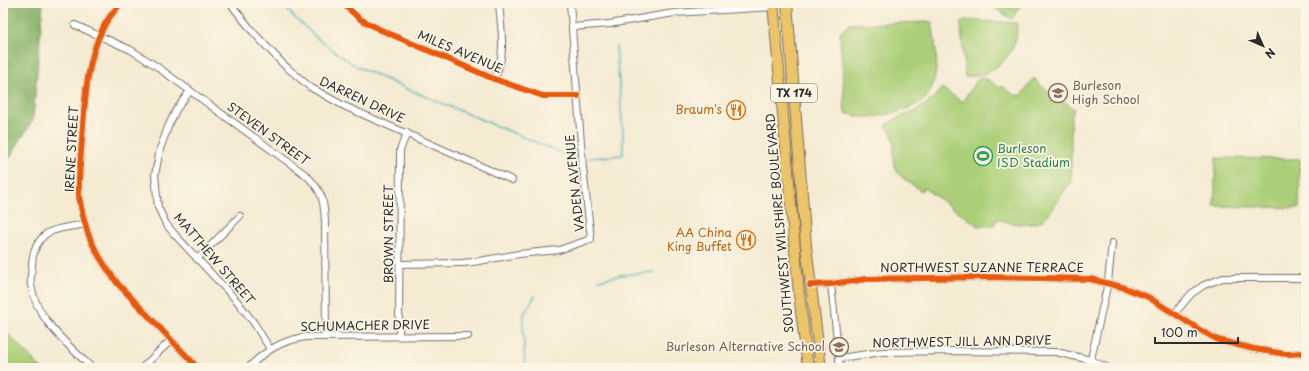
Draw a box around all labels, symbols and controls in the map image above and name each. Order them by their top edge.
street label: MILES AVENUE [415,25,506,77]
north arrow [1243,26,1283,66]
text: N [1261,44,1280,63]
street label: DARREN DRIVE [317,71,408,127]
place label: Burleson High School [1072,76,1140,108]
school or university icon: Burleson High School [1047,82,1069,104]
road number: TX 174 [771,84,817,102]
street label: STEVEN STREET [224,97,314,170]
restaurant icon: Braum's [725,99,747,121]
place label: Braum's [675,100,723,118]
street label: IRENE STREET [60,105,82,193]
street label: SOUTHWEST WILSHIRE BOULEVARD [760,113,798,334]
street label: VADEN AVENUE [560,134,588,233]
place label: Burleson ISD Stadium [997,139,1070,171]
sports icon: Burleson ISD Stadium [972,145,994,167]
street label: BROWN STREET [379,184,397,283]
street label: MATTHEW STREET [170,209,260,309]
place label: AA China King Buffet [667,223,732,255]
restaurant icon: AA China King Buffet [735,229,757,251]
street label: NORTHWEST SUZANNE TERRACE [880,258,1084,276]
street label: SCHUMACHER DRIVE [300,315,430,335]
scale bar [1155,319,1238,345]
text: 100 m [1161,323,1198,341]
street label: NORTHWEST JILL ANN DRIVE [872,330,1052,352]
school or university icon: Burleson Alternative School [828,336,850,358]
place label: Burleson Alternative School [665,337,825,355]

